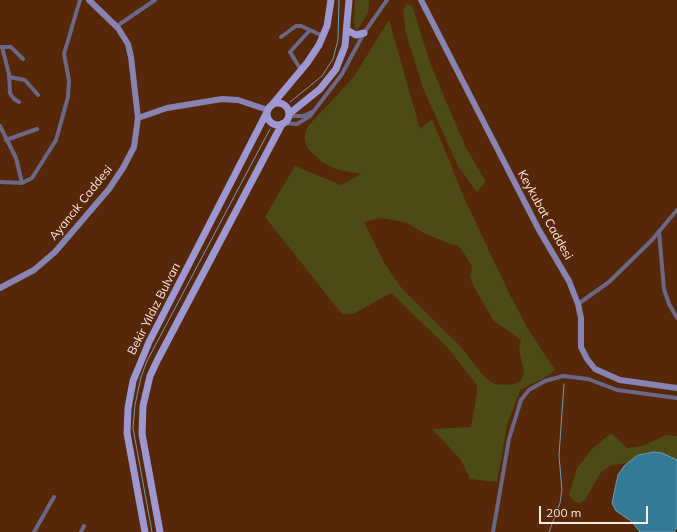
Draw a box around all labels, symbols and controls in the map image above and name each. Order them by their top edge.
street label: Ayancık Caddesi [46,163,116,243]
street label: Keykubat Caddesi [514,168,576,262]
street label: Bekir Yıldız Bulvarı [125,261,183,357]
scale bar [541,498,650,524]
text: 200 m [546,505,581,520]

